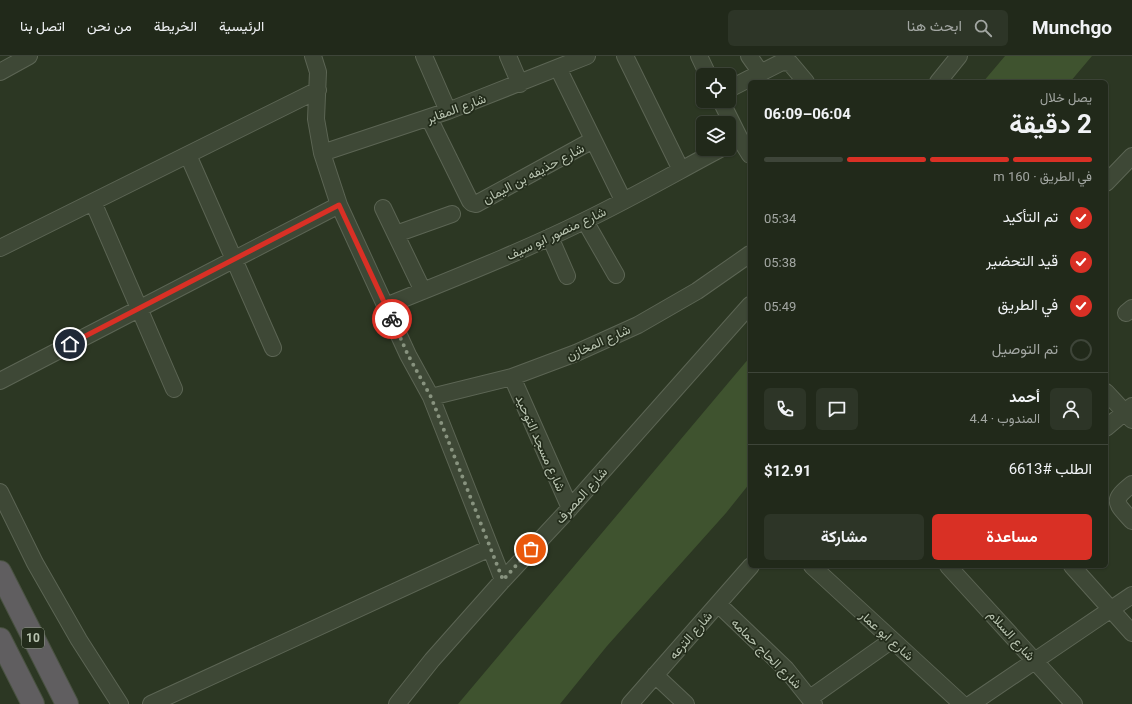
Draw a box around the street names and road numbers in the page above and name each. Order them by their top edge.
street label: شارع المقابر [423,91,489,128]
street label: شارع حذيفه بن اليمان [480,140,588,208]
street label: شارع منصور ابو سيف [504,204,609,265]
street label: شارع المخازن [564,322,633,365]
street label: شارع مسجد التوحيد [511,393,569,494]
street label: شارع المصرف [552,464,612,528]
street label: شارع ابو عمار [855,607,917,665]
street label: شارع السلام [984,607,1038,665]
street label: شارع الترعه [666,608,717,664]
street label: شارع الحاج حمامه [727,615,805,693]
road number: 10 [22,628,44,648]

